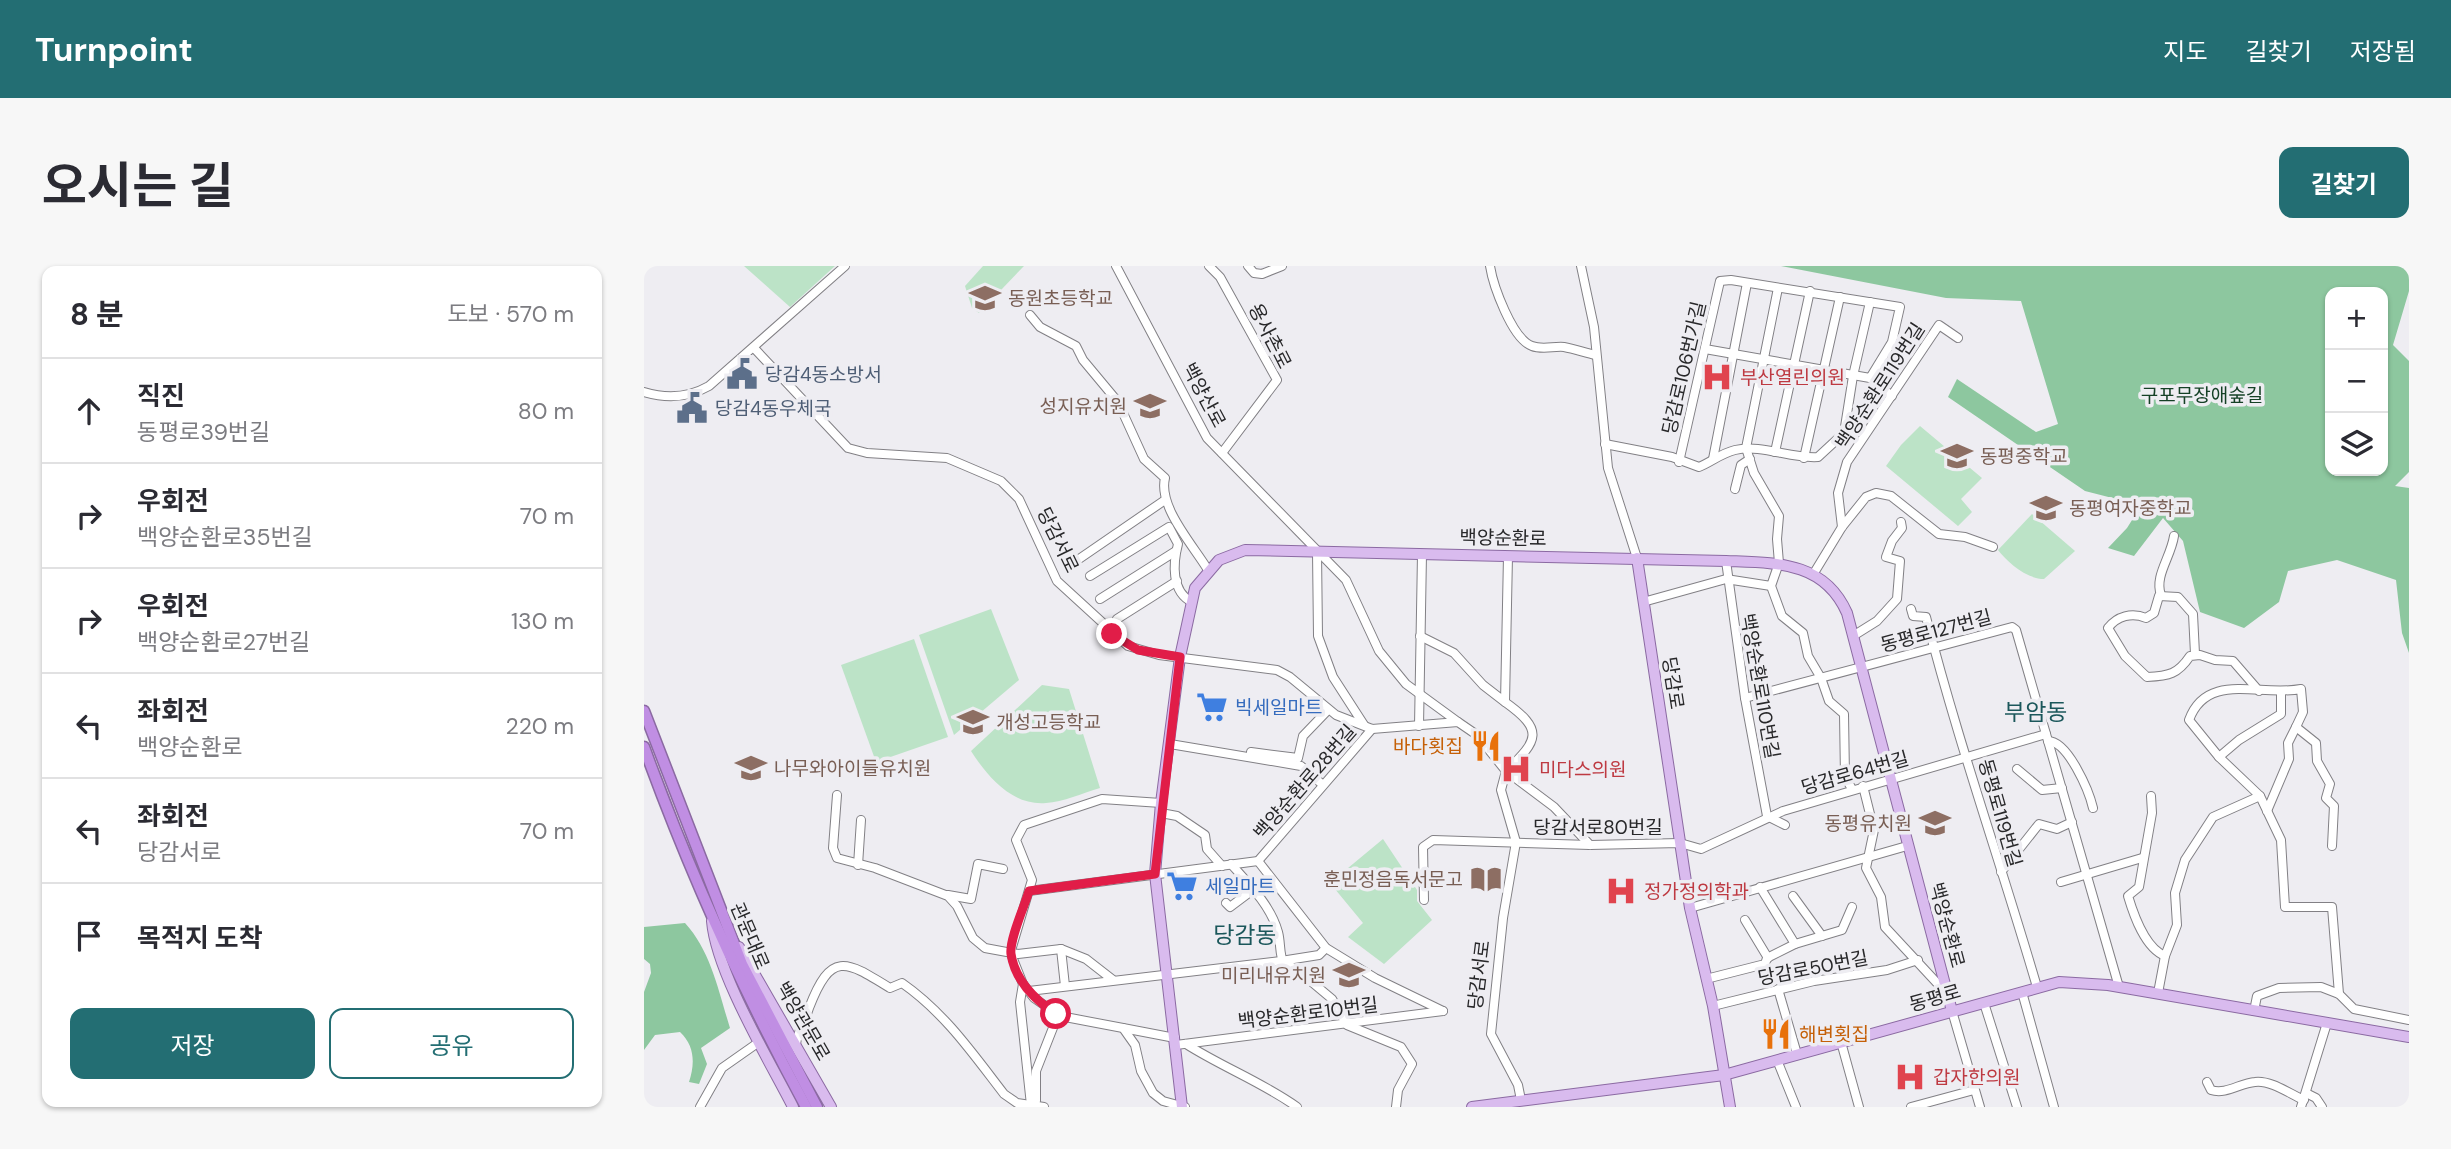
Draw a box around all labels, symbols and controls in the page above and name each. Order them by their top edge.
text: Turnpoint [35,28,193,71]
text: 지도 [2163,36,2208,67]
text: 길찾기 [2246,36,2312,67]
text: 저장됨 [2350,36,2416,67]
button: 길찾기 [2279,147,2409,218]
text: 오시는 길 [42,154,234,218]
school or university icon: 동원초등학교 [968,281,1002,315]
place label: 동원초등학교 [1008,286,1113,311]
map controls [2325,287,2388,476]
button: + [2325,287,2388,350]
text: 8 분 [70,295,124,334]
text: 도보 · 570 m [447,299,574,329]
street label: 용사촌로 [1243,299,1297,373]
street label: 당감로106번가길 [1657,299,1711,437]
street label: 백양순환로119번길 [1830,318,1930,454]
button: − [2325,350,2388,413]
public building icon: 당감4동소방서 [725,357,759,391]
street label: 백양산로 [1177,358,1231,432]
hospital icon: 부산열린의원 [1700,360,1734,394]
place label: 당감4동소방서 [765,362,881,387]
place label: 부산열린의원 [1740,365,1845,390]
text: 직진 [137,379,185,413]
park label: 구포무장애숲길 [2141,383,2263,408]
school or university icon: 성지유치원 [1133,389,1167,423]
public building icon: 당감4동우체국 [675,391,709,425]
icon: ahead [70,392,108,430]
place label: 성지유치원 [1040,394,1127,419]
text: 80 m [518,396,574,426]
place label: 당감4동우체국 [715,396,831,421]
button: layers [2325,413,2388,476]
text: 동평로39번길 [137,417,270,447]
school or university icon: 동평중학교 [1940,439,1974,473]
place label: 동평중학교 [1980,444,2067,469]
text: 우회전 [137,484,209,518]
school or university icon: 동평여자중학교 [2029,491,2063,525]
place label: 동평여자중학교 [2069,496,2191,521]
icon: right [70,497,108,535]
text: 70 m [520,501,574,531]
street label: 당감서로 [1031,503,1085,577]
text: 백양순환로35번길 [137,522,313,552]
street label: 백양순환로 [1459,525,1547,551]
text: 우회전 [137,589,209,623]
icon: right [70,602,108,640]
street label: 동평로127번길 [1878,604,1994,658]
text: 130 m [511,606,574,636]
street label: 백양순환로110번길 [1735,611,1785,761]
route end [1096,618,1127,649]
text: 백양순환로27번길 [137,627,310,657]
street label: 당감로 [1657,655,1689,711]
supermarket icon: 빅세일마트 [1195,690,1229,724]
text: 좌회전 [137,694,209,728]
place label: 빅세일마트 [1235,695,1322,720]
district label: 부암동 [2004,697,2068,727]
school or university icon: 개성고등학교 [956,705,990,739]
icon: left [70,707,108,745]
place label: 개성고등학교 [996,710,1101,735]
text: 220 m [505,711,574,741]
street label: 백양순환로28번길 [1248,719,1362,845]
restaurant icon: 바다횟집 [1469,729,1503,763]
text: 백양순환로 [137,732,243,762]
place label: 바다횟집 [1393,734,1463,759]
street label: 당감로64번길 [1798,746,1912,800]
school or university icon: 나무와아이들유치원 [734,751,768,785]
hospital icon: 미다스의원 [1499,752,1533,786]
place label: 나무와아이들유치원 [774,756,931,781]
street label: 동평로119번길 [1973,756,2027,870]
place label: 미다스의원 [1539,757,1626,782]
text: 좌회전 [137,799,209,833]
school or university icon: 동평유치원 [1918,806,1952,840]
place label: 동평유치원 [1825,811,1912,836]
icon: left [70,812,108,850]
street label: 당감서로80번길 [1533,815,1663,840]
text: 70 m [520,816,574,846]
text: 당감서로 [137,837,222,867]
library icon: 훈민정음독서문고 [1469,862,1503,896]
place label: 훈민정음독서문고 [1323,867,1463,892]
supermarket icon: 세일마트 [1165,869,1199,903]
place label: 세일마트 [1205,874,1275,899]
hospital icon: 정가정의학과 [1604,874,1638,908]
place label: 정가정의학과 [1644,879,1749,904]
street label: 백양순환로 [1924,880,1970,970]
street label: 관문대로 [725,899,775,973]
icon: arrive [70,917,108,955]
district label: 당감동 [1213,920,1277,950]
text: 목적지 도착 [137,921,263,955]
street label: 당감서로 [1462,939,1496,1011]
street label: 당감로50번길 [1756,945,1870,991]
school or university icon: 미리내유치원 [1332,958,1366,992]
place label: 미리내유치원 [1221,963,1326,988]
street label: 백양관문로 [770,977,836,1065]
street label: 동평로 [1906,979,1964,1017]
street label: 백양순환로10번길 [1236,992,1380,1034]
route start [1040,998,1071,1029]
button: 저장 [70,1008,315,1079]
button: 공유 [329,1008,574,1079]
restaurant icon: 해변횟집 [1759,1017,1793,1051]
place label: 해변횟집 [1799,1022,1869,1047]
hospital icon: 갑자한의원 [1893,1060,1927,1094]
place label: 갑자한의원 [1933,1065,2020,1090]

